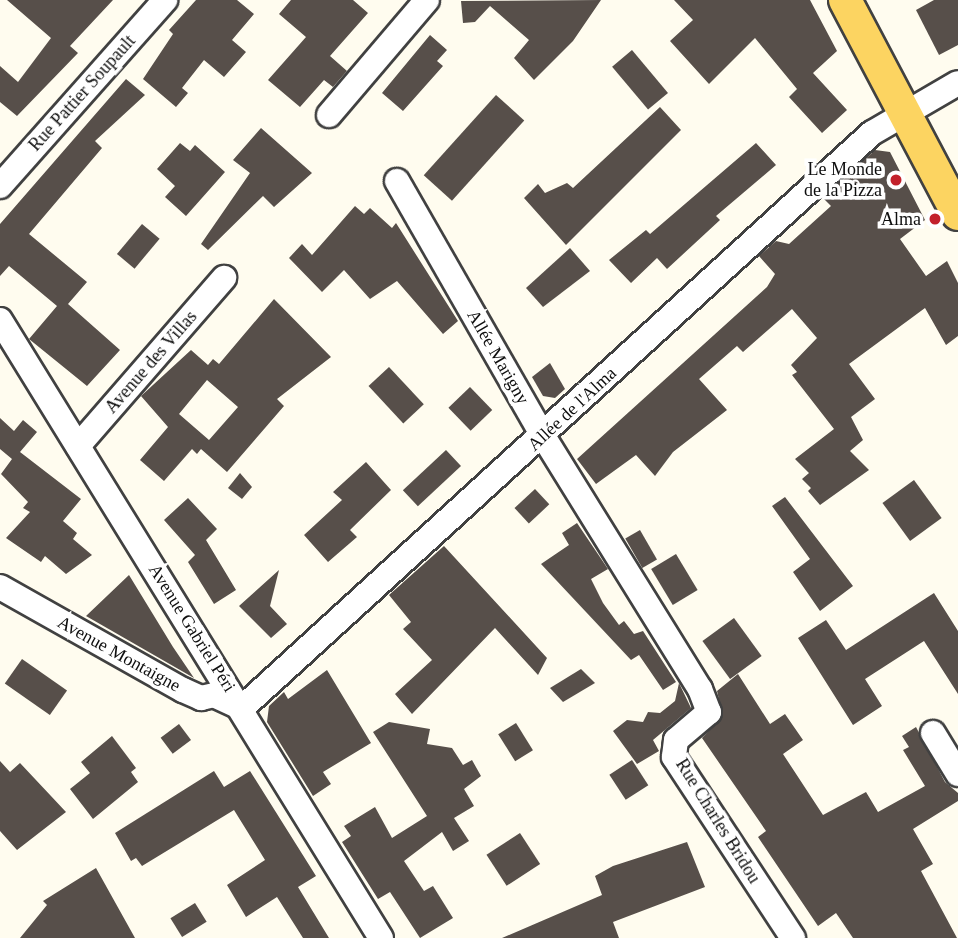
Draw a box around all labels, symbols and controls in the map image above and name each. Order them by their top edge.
street label: Rue Pattier Soupault [24,30,140,156]
place label: Le Monde de la Pizza [804,159,882,202]
marker: Le Monde de la Pizza [888,172,904,188]
place label: Alma [881,208,921,230]
marker: Alma [927,211,943,227]
street label: Avenue des Villas [100,306,202,418]
street label: Allée Marigny [462,306,534,408]
street label: Allée de l'Alma [523,362,621,456]
street label: Avenue Gabriel Péri [144,560,240,696]
street label: Avenue Montaigne [54,611,184,697]
street label: Rue Charles Bridou [671,755,765,887]

